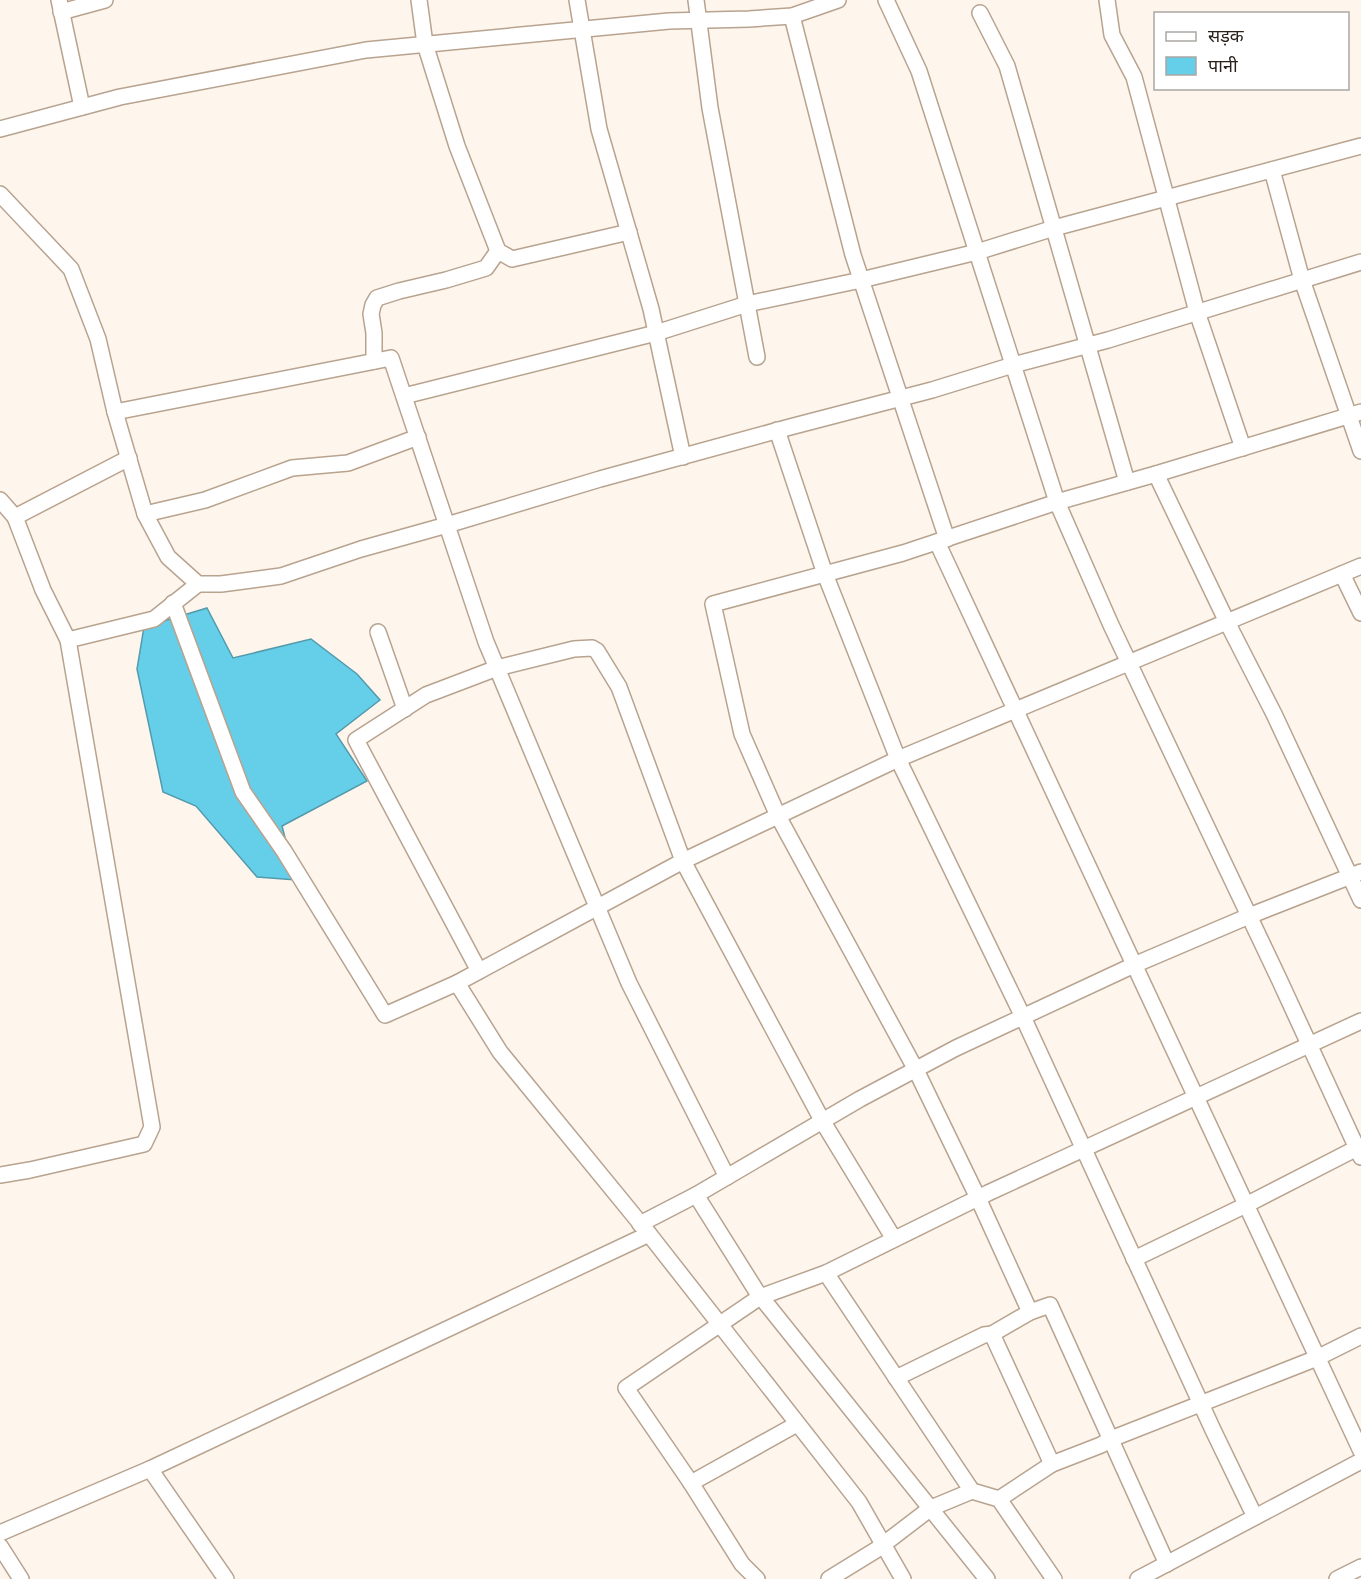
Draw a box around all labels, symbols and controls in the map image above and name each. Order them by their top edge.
legend [1154,12,1349,90]
text: सड़क [1208,23,1245,47]
text: पानी [1208,53,1238,77]

